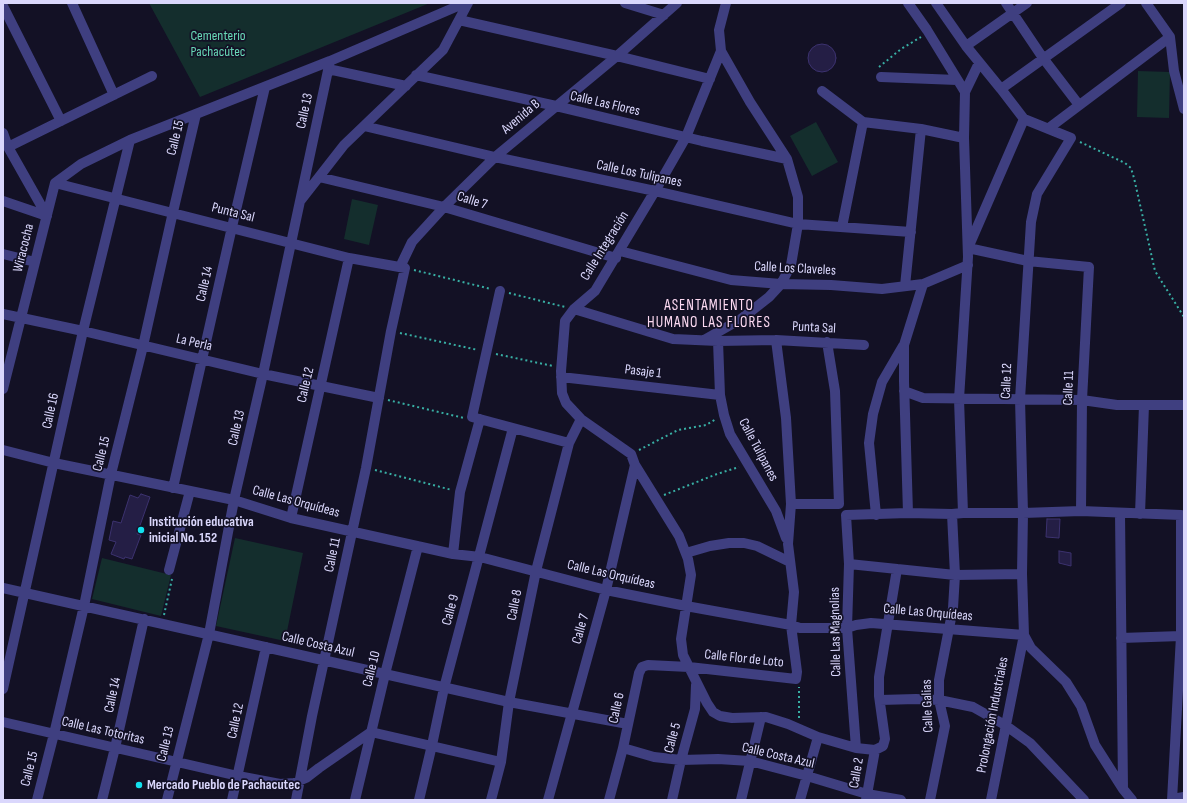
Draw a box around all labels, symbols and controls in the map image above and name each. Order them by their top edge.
park label: Cementerio Pachacútec [190,28,246,60]
street label: Calle Las Flores [569,88,641,120]
street label: Calle 13 [293,92,317,130]
street label: Avenida B [498,96,544,138]
street label: Calle 15 [164,119,188,157]
street label: Calle Los Tulipanes [595,157,683,191]
street label: Calle 7 [455,188,489,214]
street label: Punta Sal [210,200,256,226]
street label: Calle Integración [577,208,633,284]
street label: Wiracocha [10,222,38,274]
street label: Calle Los Claveles [754,258,836,280]
street label: Calle 14 [193,265,217,303]
district label: ASENTAMIENTO HUMANO LAS FLORES [647,297,771,332]
street label: Punta Sal [792,318,836,338]
street label: La Perla [174,331,214,355]
street label: Pasaje 1 [624,361,662,383]
street label: Calle 12 [998,363,1016,399]
street label: Calle 12 [294,366,318,404]
street label: Calle 11 [1060,370,1078,406]
street label: Calle 16 [39,392,63,430]
street label: Calle 13 [225,409,249,447]
street label: Calle Tulipanes [734,416,782,484]
street label: Calle 15 [90,435,114,473]
street label: Calle Las Orquídeas [251,482,341,522]
place label: Institución educativa inicial No. 152 [149,514,254,546]
marker: Institución educativa inicial No. 152 [136,525,146,535]
street label: Calle 11 [321,536,345,574]
street label: Calle Las Orquídeas [565,557,657,593]
street label: Calle Las Magnolias [827,587,845,677]
street label: Calle 8 [504,588,526,622]
street label: Calle 9 [439,593,463,627]
street label: Calle Las Orquídeas [883,601,973,625]
street label: Calle 7 [569,612,593,646]
street label: Calle Costa Azul [280,629,356,661]
street label: Calle Flor de Loto [704,646,784,672]
street label: Calle 10 [359,649,385,689]
street label: Prolongación Industriales [973,655,1013,775]
street label: Calle 14 [101,676,125,714]
street label: Calle Galias [919,679,937,733]
street label: Calle 6 [606,691,628,725]
street label: Calle 12 [224,702,248,740]
street label: Calle Las Totoritas [60,713,146,749]
street label: Calle 5 [661,721,685,755]
street label: Calle 13 [154,725,178,763]
street label: Calle Costa Azul [740,740,816,772]
street label: Calle 15 [18,750,42,788]
street label: Calle 2 [846,756,868,790]
place label: Mercado Pueblo de Pachacutec [147,777,300,793]
marker: Mercado Pueblo de Pachacutec [134,780,144,790]

